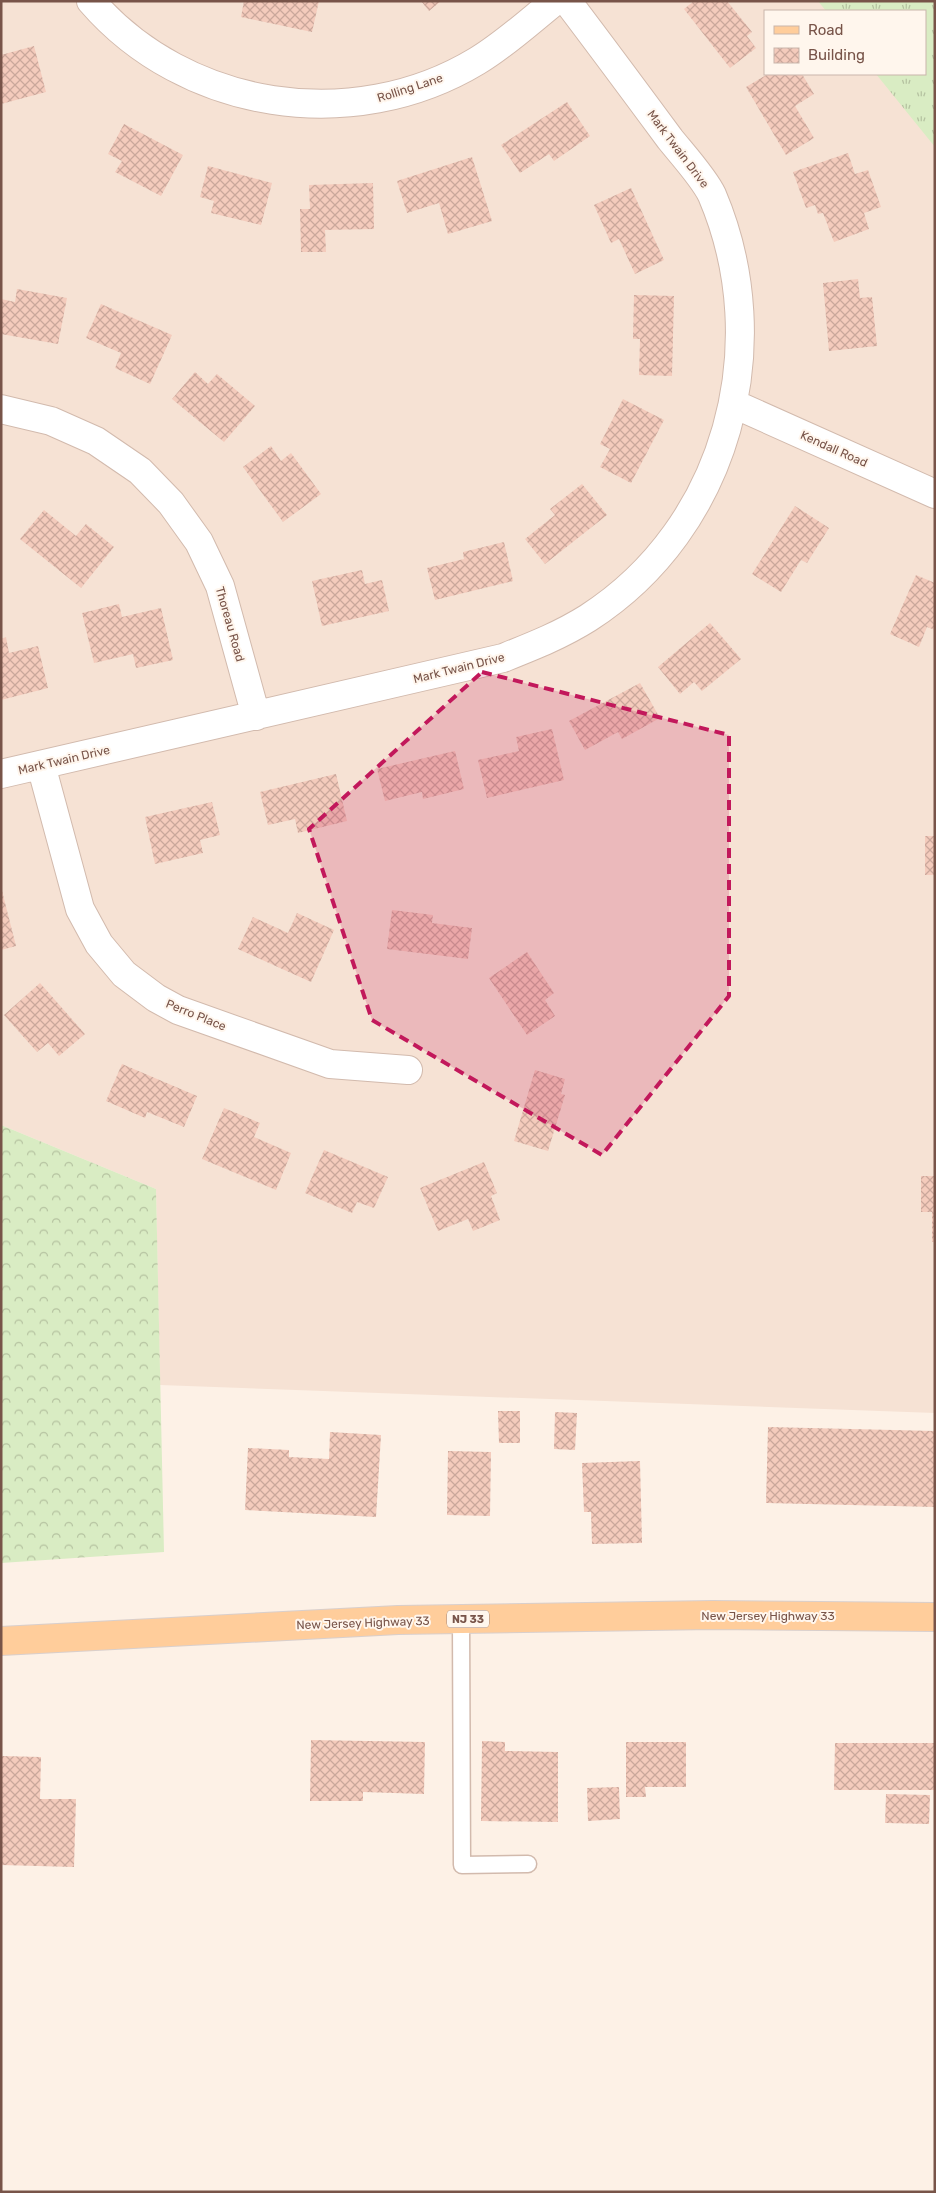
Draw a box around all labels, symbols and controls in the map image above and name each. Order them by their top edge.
legend [764,10,926,75]
text: Road [808,21,844,39]
text: Building [808,46,865,64]
street label: Rolling Lane [375,71,445,105]
street label: Mark Twain Drive [644,107,712,191]
street label: Kendall Road [798,428,870,470]
street label: Thoreau Road [213,585,247,663]
street label: Mark Twain Drive [412,650,506,686]
street label: Mark Twain Drive [17,743,111,777]
street label: Perro Place [164,997,228,1034]
street label: New Jersey Highway 33 [701,1609,835,1623]
road number: NJ 33 [447,1610,489,1628]
street label: New Jersey Highway 33 [296,1614,430,1632]

